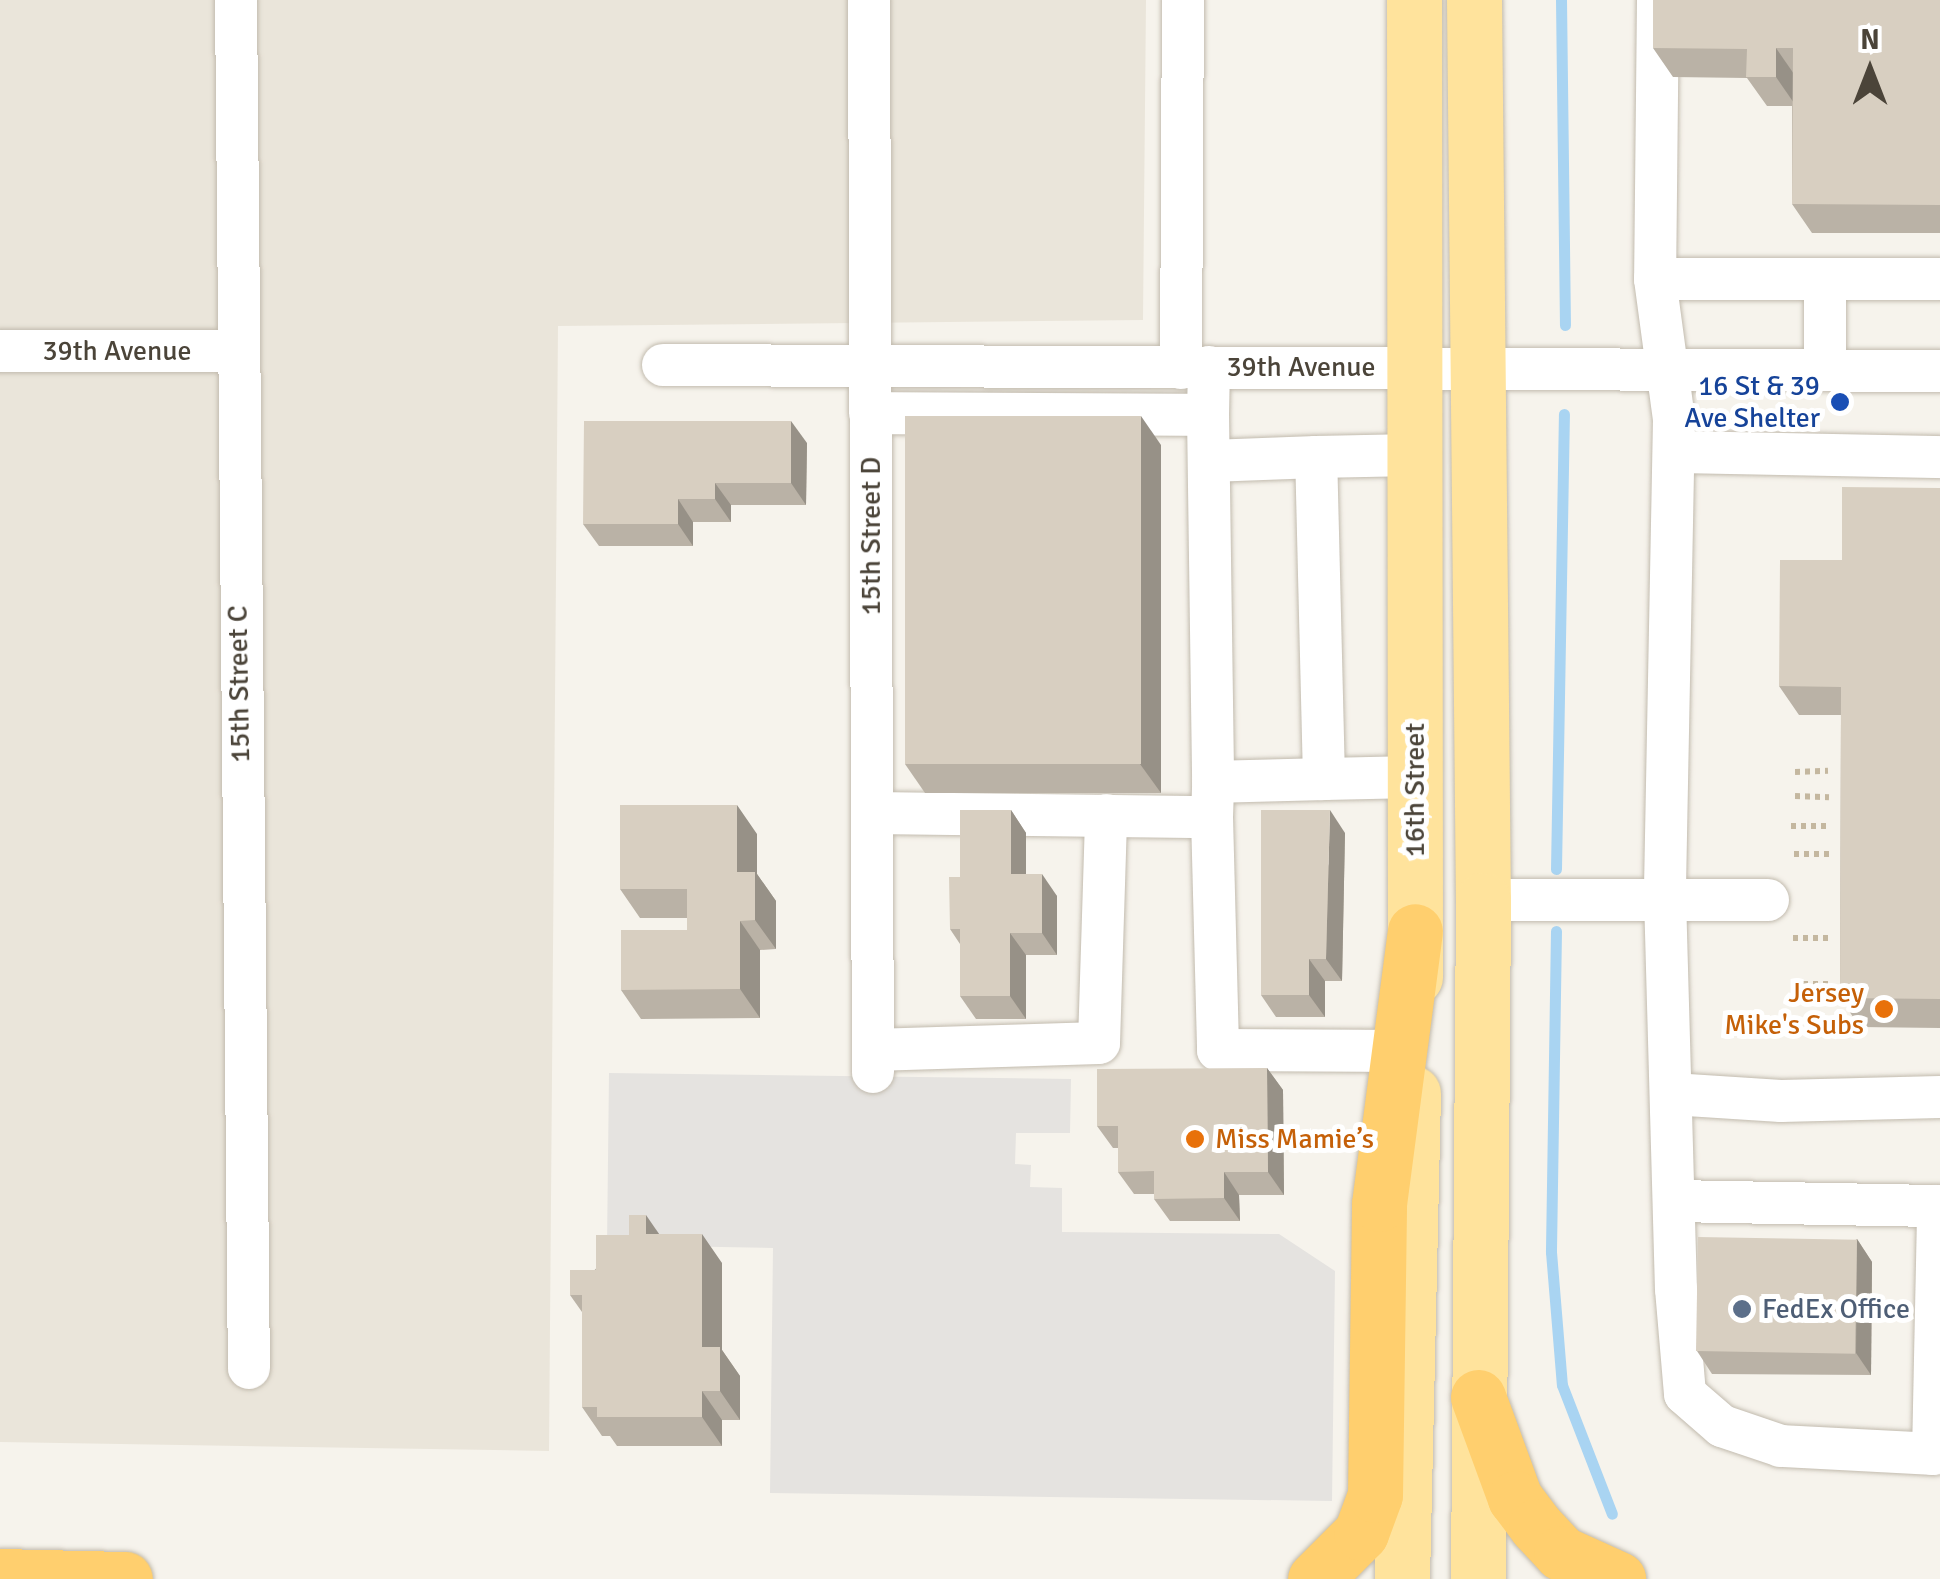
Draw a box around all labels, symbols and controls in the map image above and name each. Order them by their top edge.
north arrow [1820,20,1920,120]
text: N [1860,23,1880,57]
street label: 39th Avenue [42,334,192,368]
street label: 39th Avenue [1226,350,1376,384]
place label: 16 St & 39 Ave Shelter [1684,369,1820,435]
marker: 16 St & 39 Ave Shelter [1829,391,1851,413]
street label: 15th Street D [854,457,888,615]
street label: 15th Street C [221,605,257,763]
street label: 16th Street [1398,723,1432,857]
place label: Jersey Mike's Subs [1724,976,1864,1042]
marker: Jersey Mike's Subs [1873,998,1895,1020]
place label: Miss Mamie’s [1215,1122,1374,1156]
marker: Miss Mamie’s [1184,1128,1206,1150]
place label: FedEx Office [1762,1292,1910,1326]
marker: FedEx Office [1731,1298,1753,1320]

